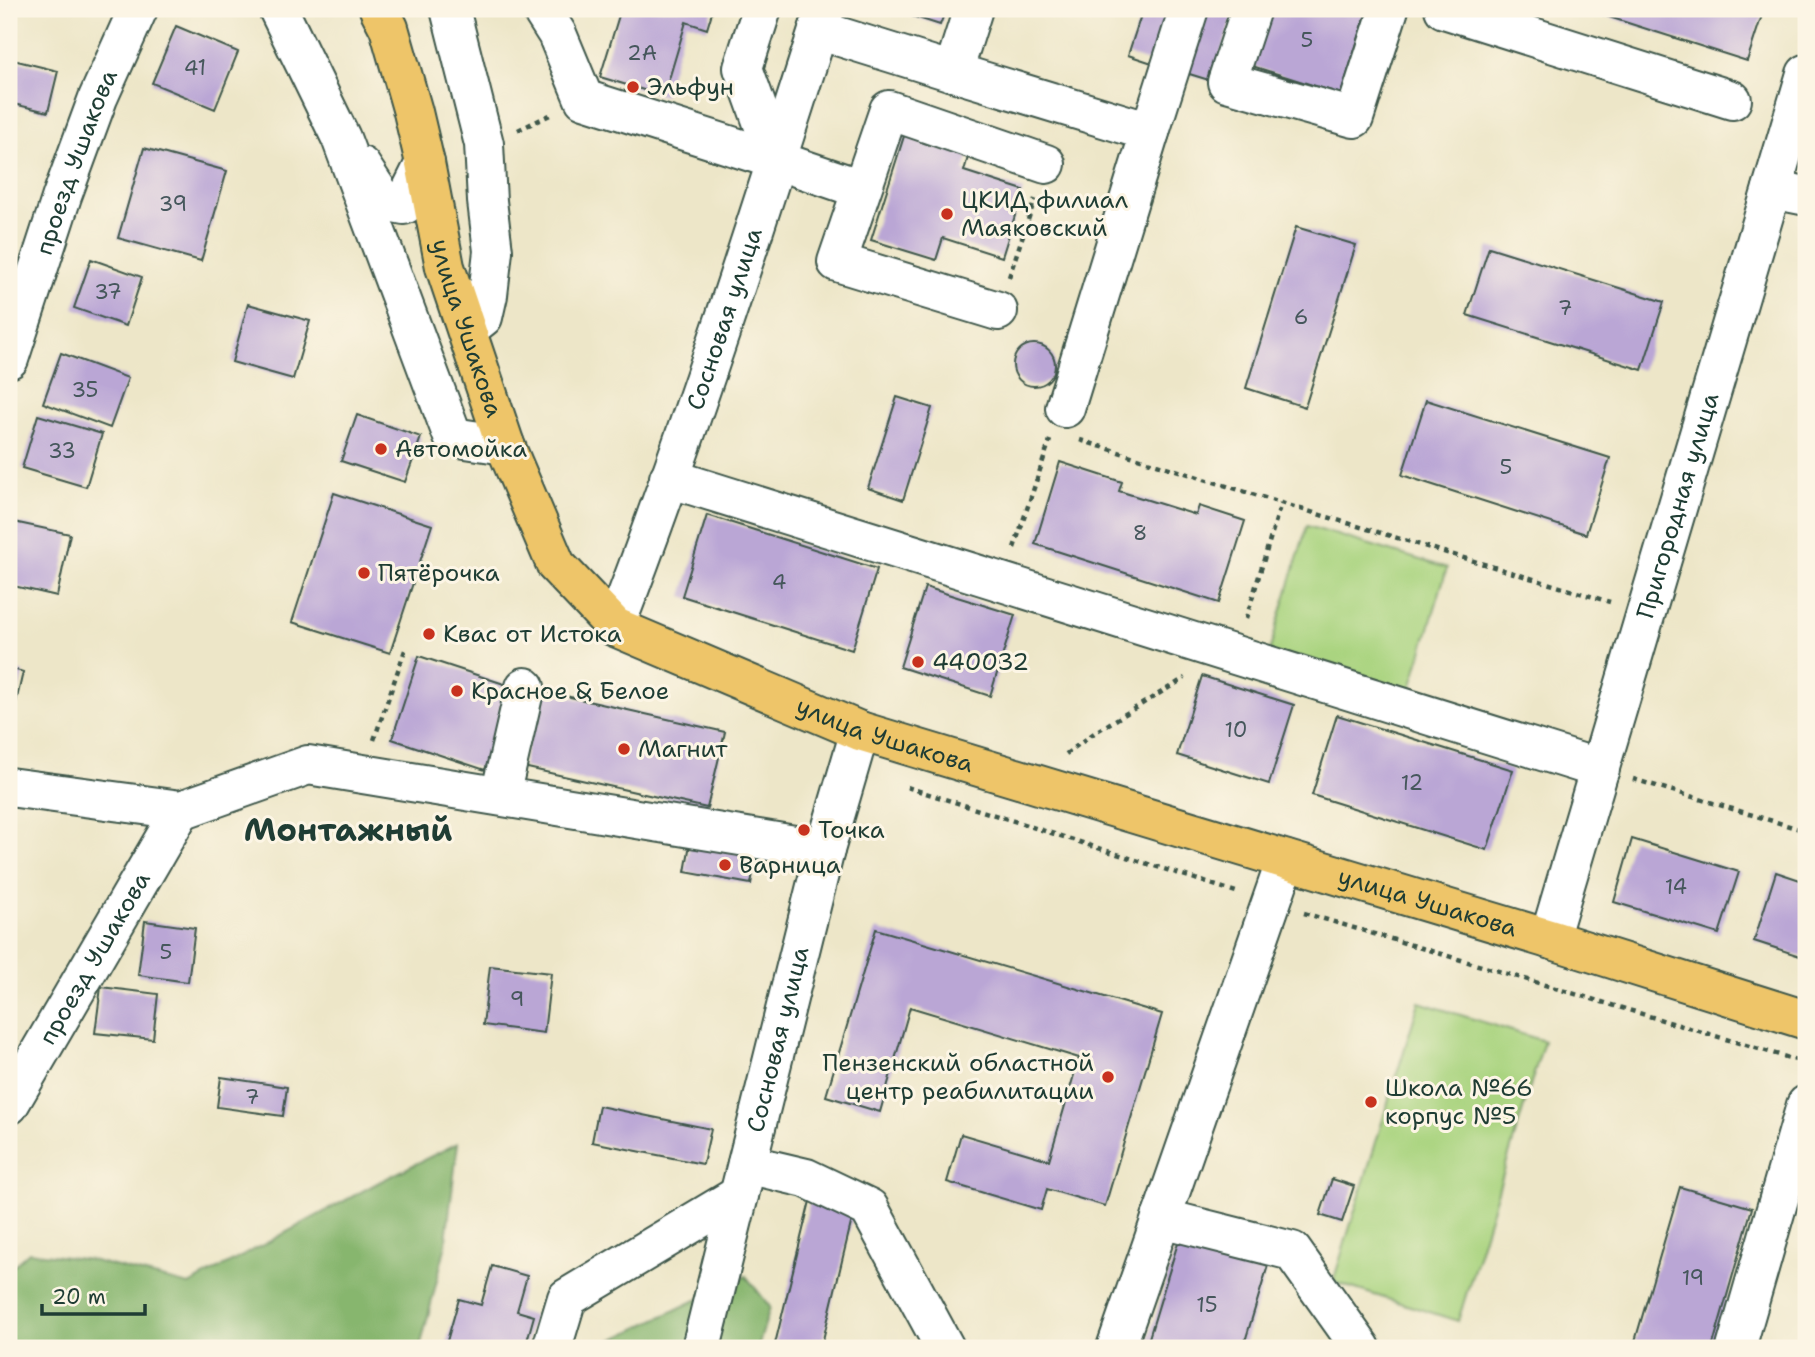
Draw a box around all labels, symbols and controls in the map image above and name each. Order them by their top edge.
house number: 5 [1301,26,1313,54]
house number: 2А [627,39,657,67]
house number: 41 [184,54,206,82]
street label: проезд Ушакова [28,64,125,259]
place label: Эльфун [647,71,734,103]
marker: Эльфун [625,79,641,95]
place label: ЦКИД филиал Маяковский [961,184,1128,244]
house number: 39 [159,190,187,218]
marker: ЦКИД филиал Маяковский [939,206,955,222]
street label: Сосновая улица [679,223,770,414]
street label: улица Ушакова [424,237,511,422]
house number: 37 [94,278,122,306]
house number: 7 [1558,294,1572,322]
house number: 6 [1294,303,1308,331]
house number: 35 [72,376,98,404]
street label: Пригородная улица [1629,389,1726,623]
place label: Автомойка [395,433,527,465]
house number: 33 [48,437,76,465]
marker: Автомойка [373,441,389,457]
house number: 5 [1500,453,1512,481]
house number: 8 [1133,519,1147,547]
place label: Пятёрочка [378,557,500,589]
marker: Пятёрочка [356,565,372,581]
house number: 4 [772,568,786,596]
place label: Квас от Истока [443,618,622,650]
marker: Квас от Истока [421,626,437,642]
place label: 440032 [932,646,1029,678]
marker: 440032 [910,654,926,670]
place label: Красное & Белое [471,675,669,707]
marker: Красное & Белое [449,683,465,699]
street label: улица Ушакова [791,690,977,780]
house number: 10 [1225,716,1247,744]
place label: Магнит [638,733,728,765]
marker: Магнит [616,741,632,757]
house number: 12 [1401,769,1423,797]
district label: Монтажный [244,808,452,851]
place label: Точка [818,814,885,846]
marker: Точка [796,822,812,838]
place label: Варница [739,849,841,881]
marker: Варница [717,857,733,873]
street label: улица Ушакова [1334,860,1521,944]
street label: проезд Ушакова [32,866,158,1051]
house number: 14 [1665,873,1687,901]
house number: 5 [160,938,172,966]
street label: Сосновая улица [739,943,816,1136]
house number: 9 [510,985,524,1013]
place label: Пензенский областной центр реабилитации [823,1047,1094,1107]
marker: Пензенский областной центр реабилитации [1100,1069,1116,1085]
place label: Школа №66 корпус №5 [1385,1072,1533,1132]
house number: 7 [245,1083,259,1111]
marker: Школа №66 корпус №5 [1363,1094,1379,1110]
house number: 19 [1682,1264,1704,1292]
scale bar [42,1273,145,1317]
text: 20 m [52,1283,106,1311]
house number: 15 [1196,1291,1218,1319]

